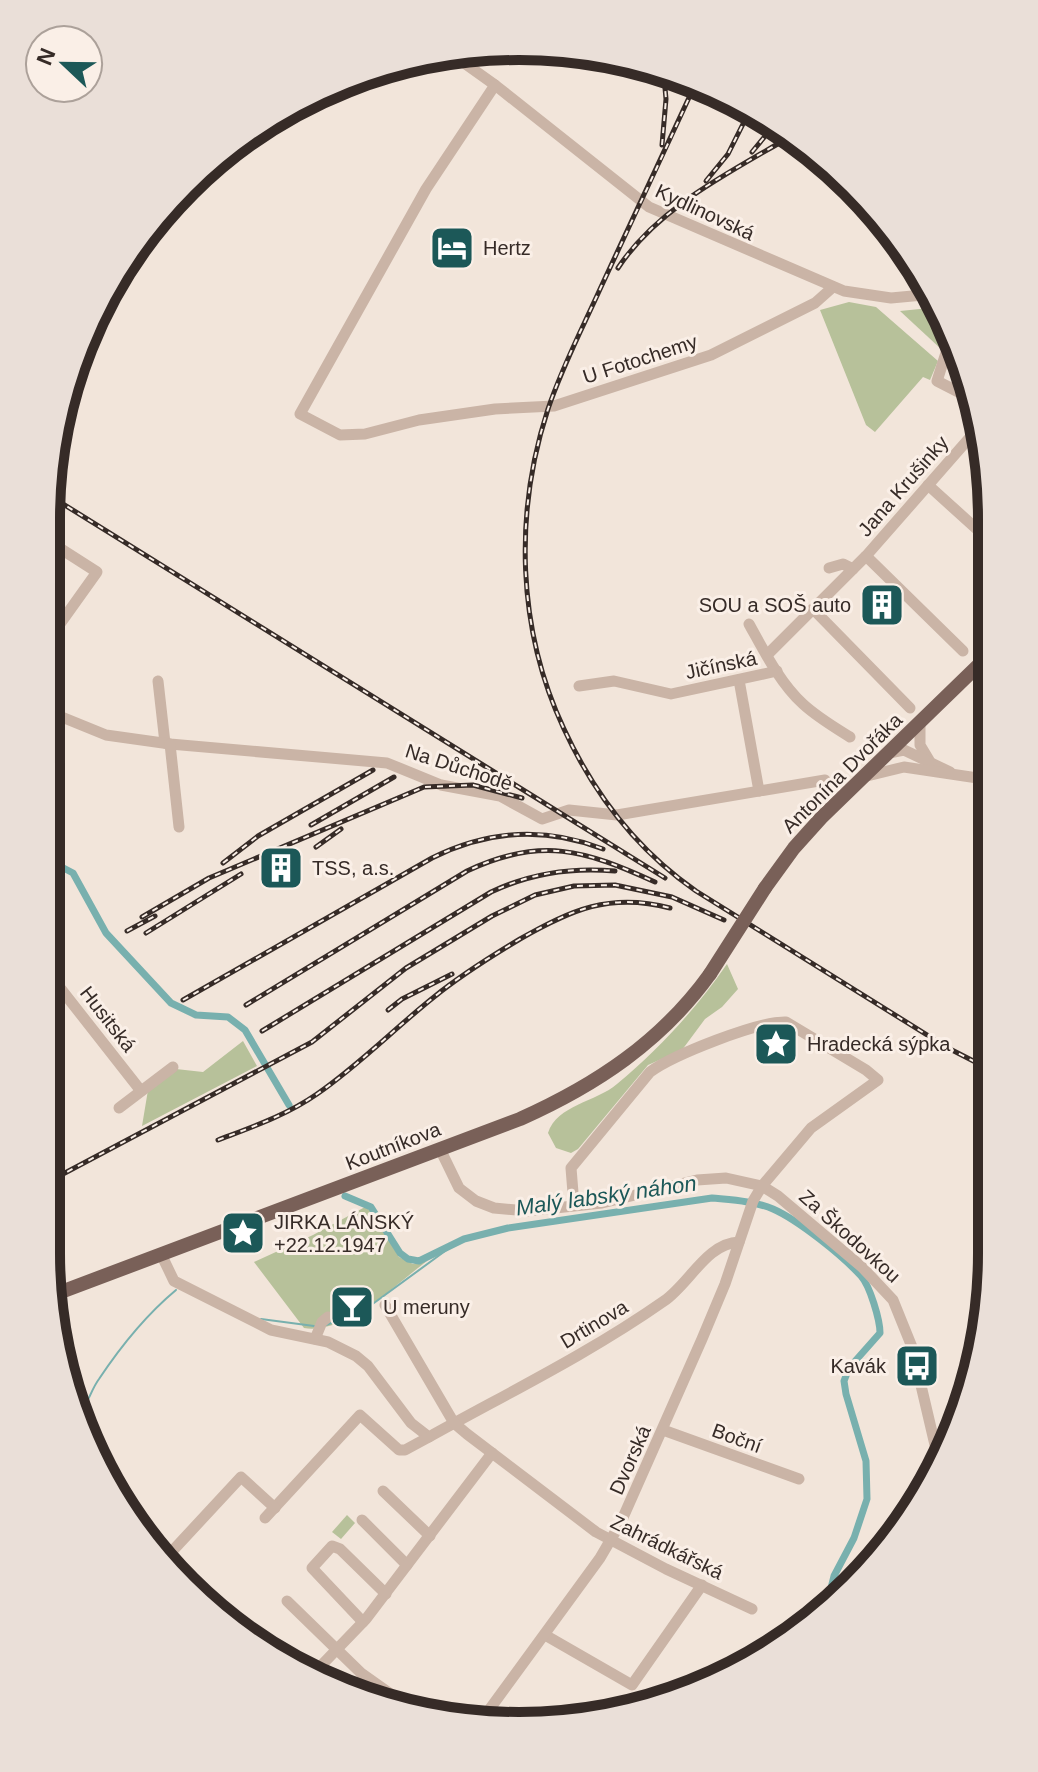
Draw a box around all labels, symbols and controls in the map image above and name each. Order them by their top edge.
north arrow [24,24,104,104]
text: N [31,45,60,69]
street label: Kydlinovská [652,179,759,245]
hotel icon: Hertz [428,224,476,272]
place label: Hertz [483,237,531,259]
street label: U Fotochemy [580,330,700,388]
street label: Jana Krušinky [853,431,953,541]
building icon: SOU a SOŠ auto [858,581,906,629]
place label: SOU a SOŠ auto [699,594,851,616]
street label: Jičínská [683,647,759,683]
street label: Antonína Dvořáka [778,708,907,837]
street label: Na Důchodě [403,739,515,795]
building icon: TSS, a.s. [257,844,305,892]
place label: TSS, a.s. [312,857,394,879]
street label: Husitská [76,982,141,1057]
place icon: Hradecká sýpka [752,1020,800,1068]
place label: Hradecká sýpka [807,1033,951,1055]
street label: Koutníkova [342,1117,444,1174]
water label: Malý labský náhon [514,1170,698,1221]
street label: Za Škodovkou [795,1185,905,1287]
place icon: JIRKA LÁNSKÝ +22.12.1947 [219,1209,267,1257]
place label: JIRKA LÁNSKÝ +22.12.1947 [274,1211,414,1256]
bar icon: U meruny [328,1283,376,1331]
street label: Drtinova [556,1295,632,1353]
place label: U meruny [383,1296,470,1318]
bus stop icon: Kavák [893,1342,941,1390]
place label: Kavák [830,1355,887,1377]
street label: Boční [709,1419,765,1457]
street label: Dvorská [605,1421,655,1498]
street label: Zahrádkářská [607,1510,728,1584]

